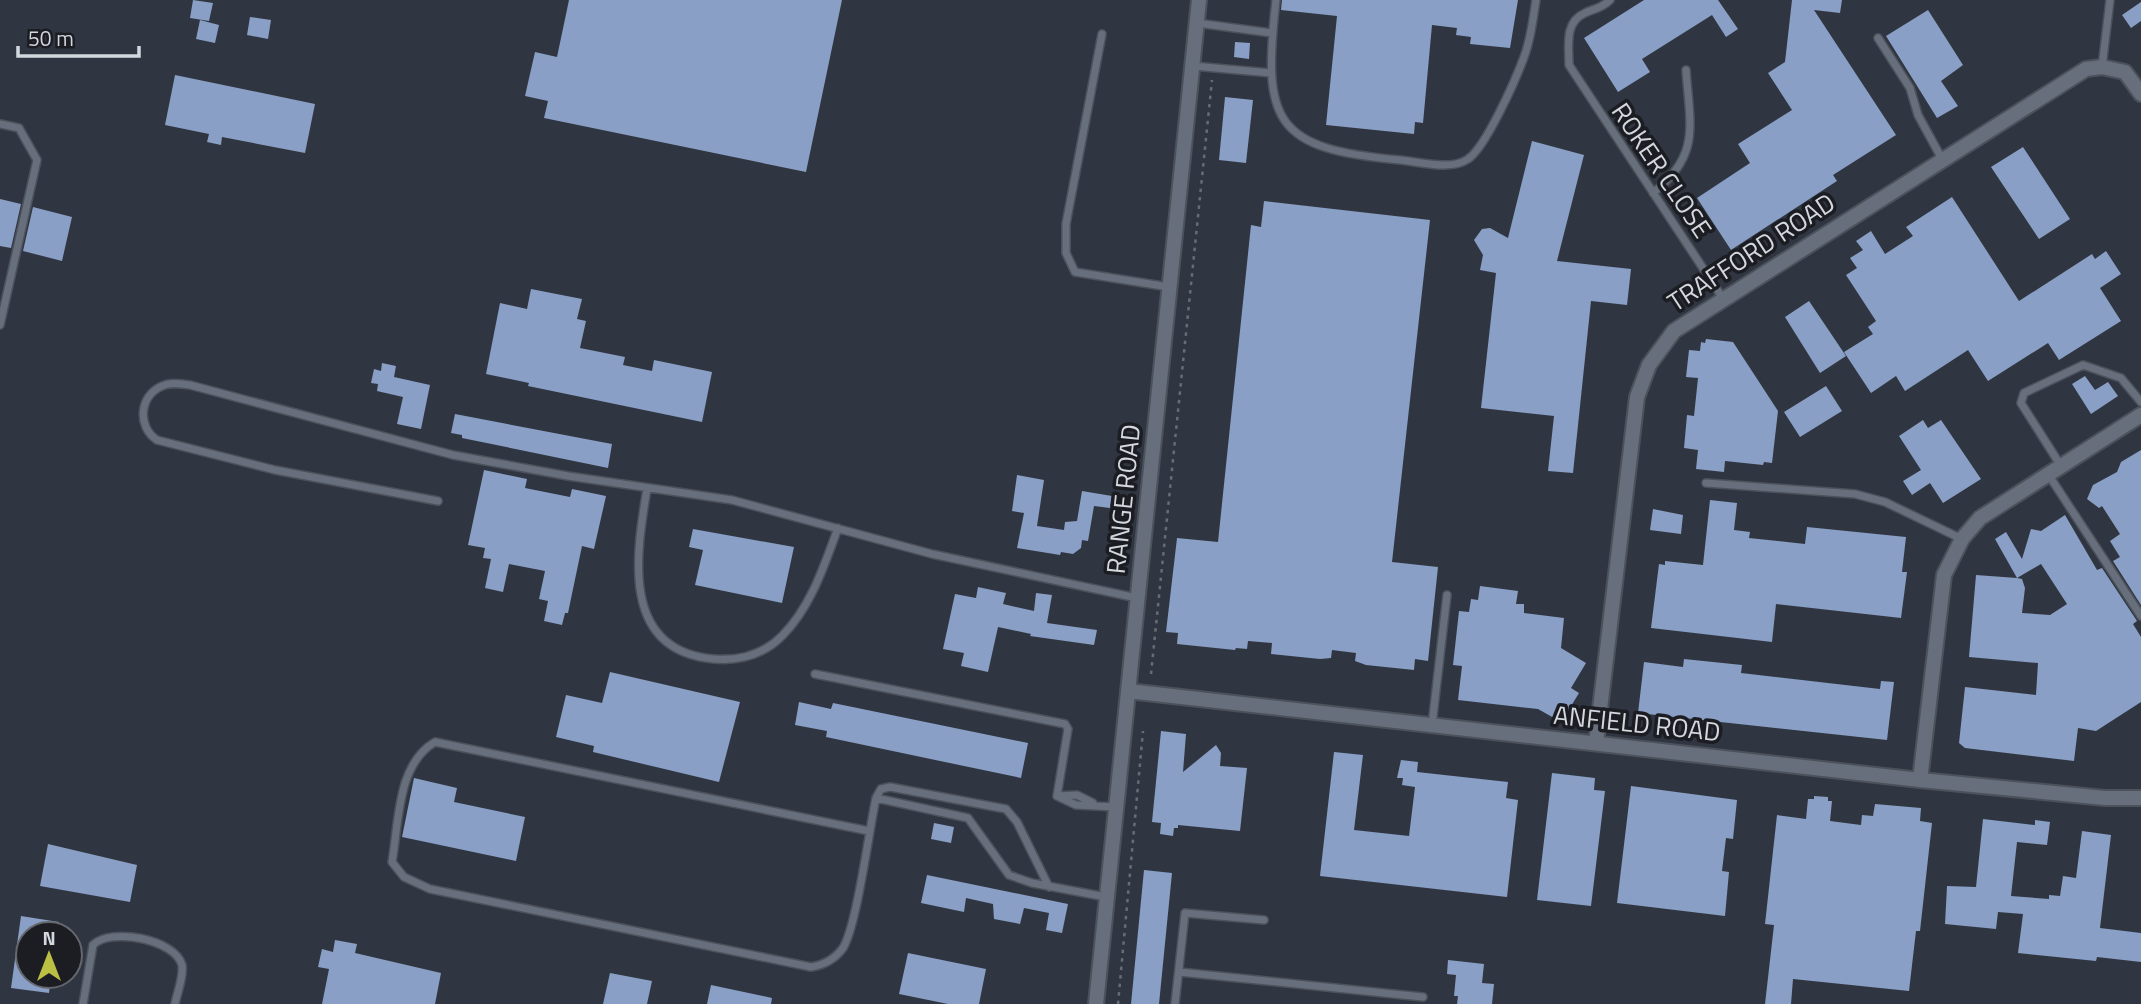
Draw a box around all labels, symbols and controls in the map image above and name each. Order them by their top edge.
scale bar [18,14,138,58]
text: 50 m [28,22,74,54]
street label: ROKER CLOSE [1602,95,1722,245]
street label: TRAFFORD ROAD [1659,183,1843,321]
street label: RANGE ROAD [1096,422,1150,576]
street label: ANFIELD ROAD [1552,695,1722,751]
north arrow [14,920,84,990]
text: N [42,923,56,952]

